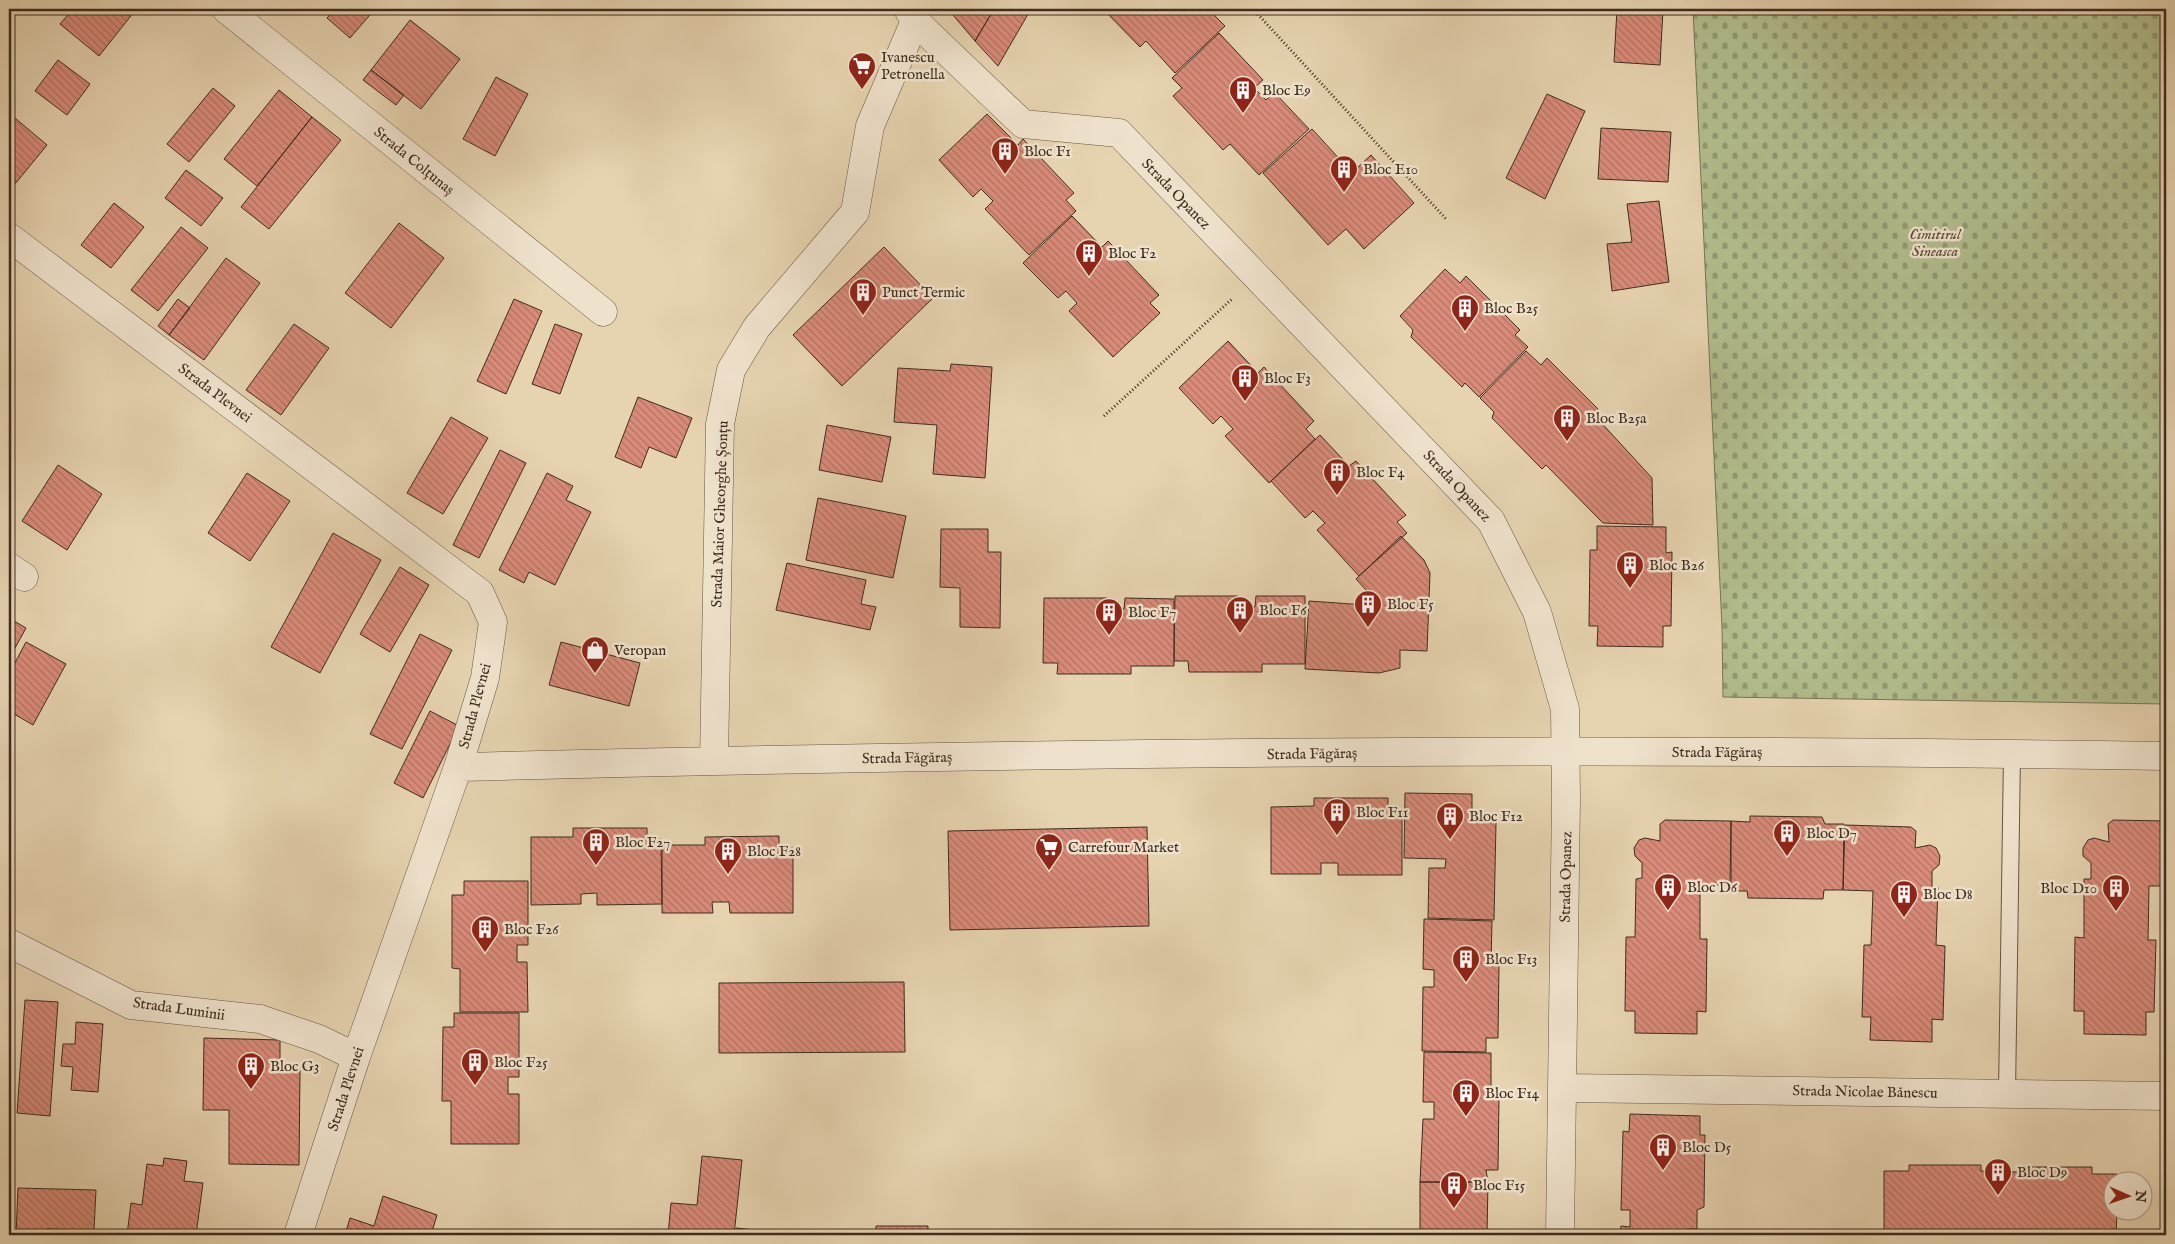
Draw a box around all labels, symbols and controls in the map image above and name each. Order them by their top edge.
place label: Ivanescu Petronella [881,48,945,84]
supermarket icon: Ivanescu Petronella [847,51,877,90]
building icon: Bloc E9 [1228,75,1258,114]
place label: Bloc E9 [1262,81,1311,100]
street label: Strada Colțunaș [370,123,458,199]
building icon: Bloc F1 [990,136,1020,175]
place label: Bloc F1 [1024,142,1071,161]
building icon: Bloc E10 [1329,154,1359,193]
street label: Strada Opanez [1137,155,1215,234]
place label: Bloc E10 [1363,160,1418,179]
park label: Cimitirul Sineasca [1910,225,1962,261]
building icon: Bloc F2 [1074,238,1104,277]
place label: Bloc F2 [1108,244,1156,263]
building icon: Punct Termic [848,277,878,316]
place label: Punct Termic [882,283,965,302]
building icon: Bloc B25 [1450,293,1480,332]
place label: Bloc B25 [1484,299,1539,318]
street label: Strada Plevnei [174,359,256,427]
building icon: Bloc F3 [1230,363,1260,402]
place label: Bloc F3 [1264,369,1311,388]
building icon: Bloc B25a [1552,403,1582,442]
place label: Bloc B25a [1586,409,1647,428]
street label: Strada Maior Gheorghe Șonțu [707,420,733,608]
street label: Strada Opanez [1419,446,1495,526]
building icon: Bloc F4 [1322,457,1352,496]
place label: Bloc F4 [1356,463,1405,482]
building icon: Bloc B26 [1615,550,1645,589]
place label: Bloc B26 [1649,556,1705,575]
building icon: Bloc F5 [1353,589,1383,628]
building icon: Bloc F6 [1225,595,1255,634]
place label: Bloc F5 [1387,595,1434,614]
building icon: Bloc F7 [1094,597,1124,636]
place label: Bloc F6 [1259,601,1307,620]
place label: Bloc F7 [1128,603,1176,622]
shop icon: Veropan [580,635,610,674]
place label: Veropan [613,641,666,660]
street label: Strada Plevnei [454,661,496,751]
street label: Strada Făgăraș [1672,743,1762,762]
street label: Strada Făgăraș [1267,744,1357,764]
street label: Strada Făgăraș [862,748,952,768]
building icon: Bloc F11 [1322,797,1352,836]
building icon: Bloc F12 [1435,801,1465,840]
place label: Bloc F11 [1356,803,1408,822]
place label: Bloc F12 [1469,807,1523,826]
building icon: Bloc D7 [1772,818,1802,857]
place label: Bloc D7 [1806,824,1857,843]
building icon: Bloc F27 [581,827,611,866]
street label: Strada Opanez [1556,831,1576,923]
supermarket icon: Carrefour Market [1034,832,1064,871]
place label: Bloc F27 [615,833,670,852]
building icon: Bloc F28 [713,836,743,875]
place label: Carrefour Market [1068,838,1179,857]
place label: Bloc F28 [747,842,801,861]
building icon: Bloc D6 [1653,872,1683,911]
building icon: Bloc D10 [2101,873,2131,912]
place label: Bloc D6 [1687,878,1738,897]
building icon: Bloc D8 [1889,879,1919,918]
place label: Bloc D10 [2040,879,2097,898]
place label: Bloc D8 [1923,885,1973,904]
building icon: Bloc F26 [470,914,500,953]
place label: Bloc F26 [504,920,559,939]
building icon: Bloc F13 [1451,944,1481,983]
place label: Bloc F13 [1485,950,1537,969]
street label: Strada Luminii [132,993,226,1025]
street label: Strada Plevnei [323,1044,369,1134]
building icon: Bloc F25 [460,1047,490,1086]
building icon: Bloc G3 [236,1051,266,1090]
place label: Bloc F25 [494,1053,548,1072]
place label: Bloc G3 [270,1057,319,1076]
building icon: Bloc F14 [1451,1078,1481,1117]
street label: Strada Nicolae Bănescu [1792,1081,1938,1103]
place label: Bloc F14 [1485,1084,1540,1103]
building icon: Bloc D5 [1648,1132,1678,1171]
place label: Bloc D5 [1682,1138,1732,1157]
building icon: Bloc D9 [1983,1157,2013,1196]
place label: Bloc D9 [2017,1163,2067,1182]
building icon: Bloc F15 [1439,1170,1469,1209]
north arrow [2102,1172,2152,1222]
place label: Bloc F15 [1473,1176,1526,1195]
text: N [2131,1189,2149,1203]

